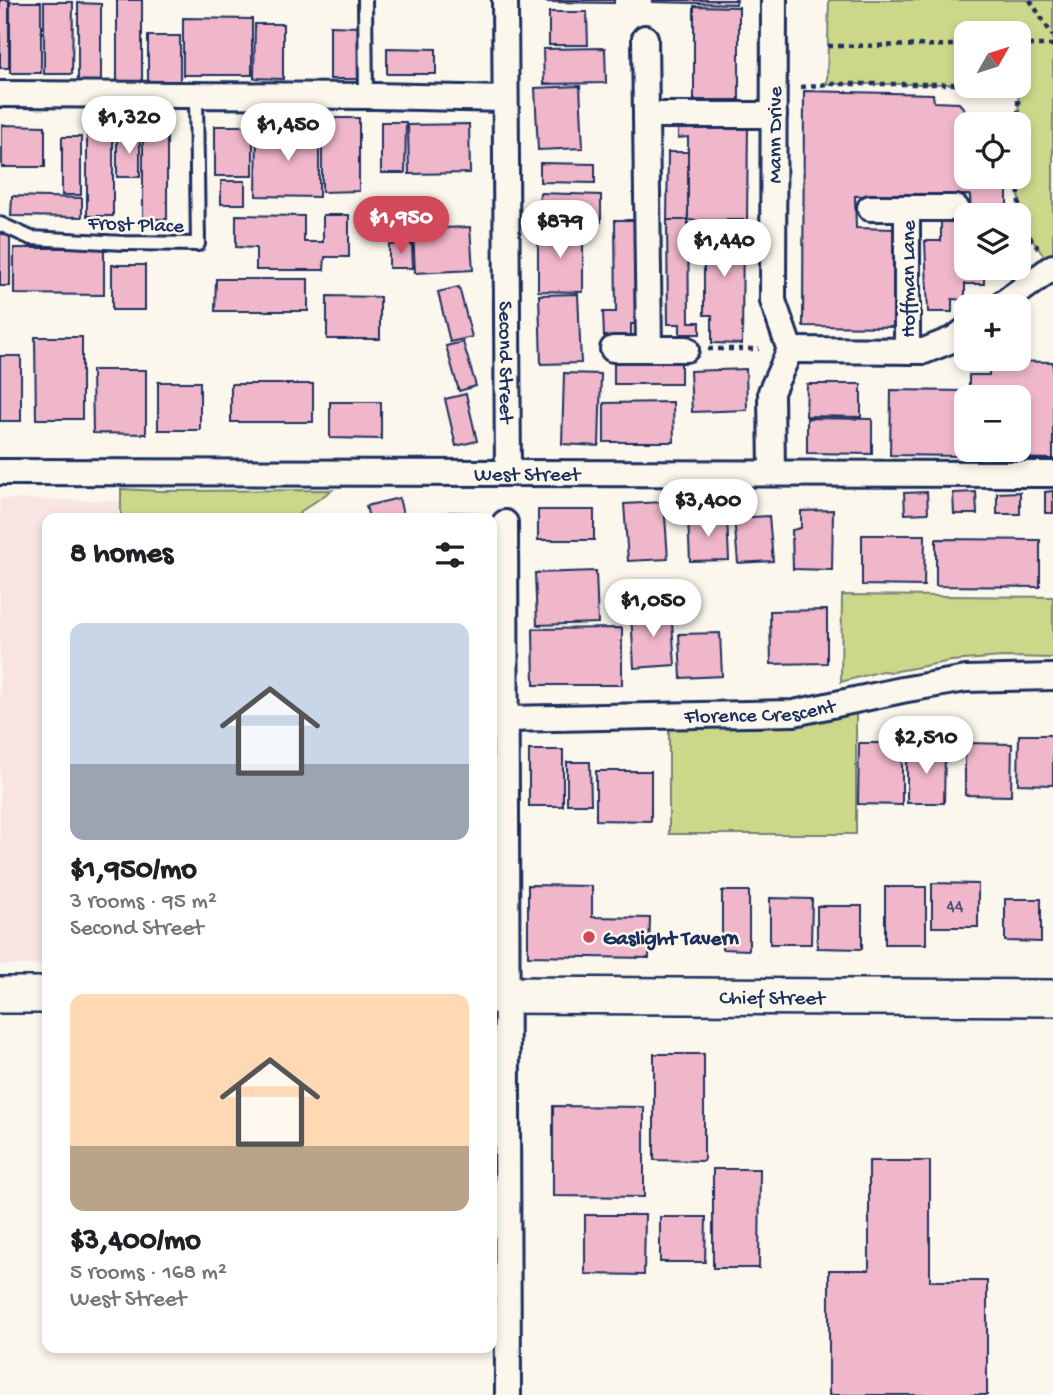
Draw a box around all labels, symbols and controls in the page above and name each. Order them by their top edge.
north arrow [954,21,1031,98]
map controls [954,21,1031,462]
street label: Mann Drive [764,85,790,184]
pin: $1,320 [72,96,186,156]
pin: $1,450 [231,104,345,163]
text: $1,320 [97,105,161,132]
text: $1,450 [257,112,319,139]
button: locate [954,112,1031,189]
pin: $1,950 [344,196,458,256]
pin: $879 [519,201,601,260]
button: layers [954,203,1031,280]
text: $1,950 [369,205,433,232]
text: $879 [537,209,583,236]
street label: Frost Place [86,212,186,241]
pin: $1,440 [667,219,781,279]
street label: Hoffman Lane [898,219,923,338]
text: $1,440 [693,228,755,255]
button: + [954,294,1031,371]
street label: Second Street [491,301,517,425]
button: − [954,385,1031,462]
street label: West Street [474,464,582,489]
pin: $3,400 [651,480,765,539]
text: $3,400 [675,488,741,515]
icon: filters [431,536,469,574]
text: 8 homes [70,538,173,573]
pin: $1,050 [596,580,710,639]
text: $1,050 [620,588,686,615]
icon: home [207,668,333,794]
street label: Florence Crescent [683,695,840,731]
pin: $2,510 [869,716,983,776]
text: $2,510 [894,725,958,752]
text: $1,950/mo [70,854,197,889]
text: 3 rooms · 95 m² [70,889,217,916]
house number: 44 [946,897,964,918]
text: Second Street [70,916,203,943]
place label: Gaslight Tavern [603,928,740,953]
marker: Gaslight Tavern [581,929,597,945]
street label: Chief Street [719,987,827,1013]
icon: home [207,1039,333,1165]
text: $3,400/mo [70,1225,201,1260]
text: 5 rooms · 168 m² [70,1260,227,1287]
text: West Street [70,1287,186,1314]

